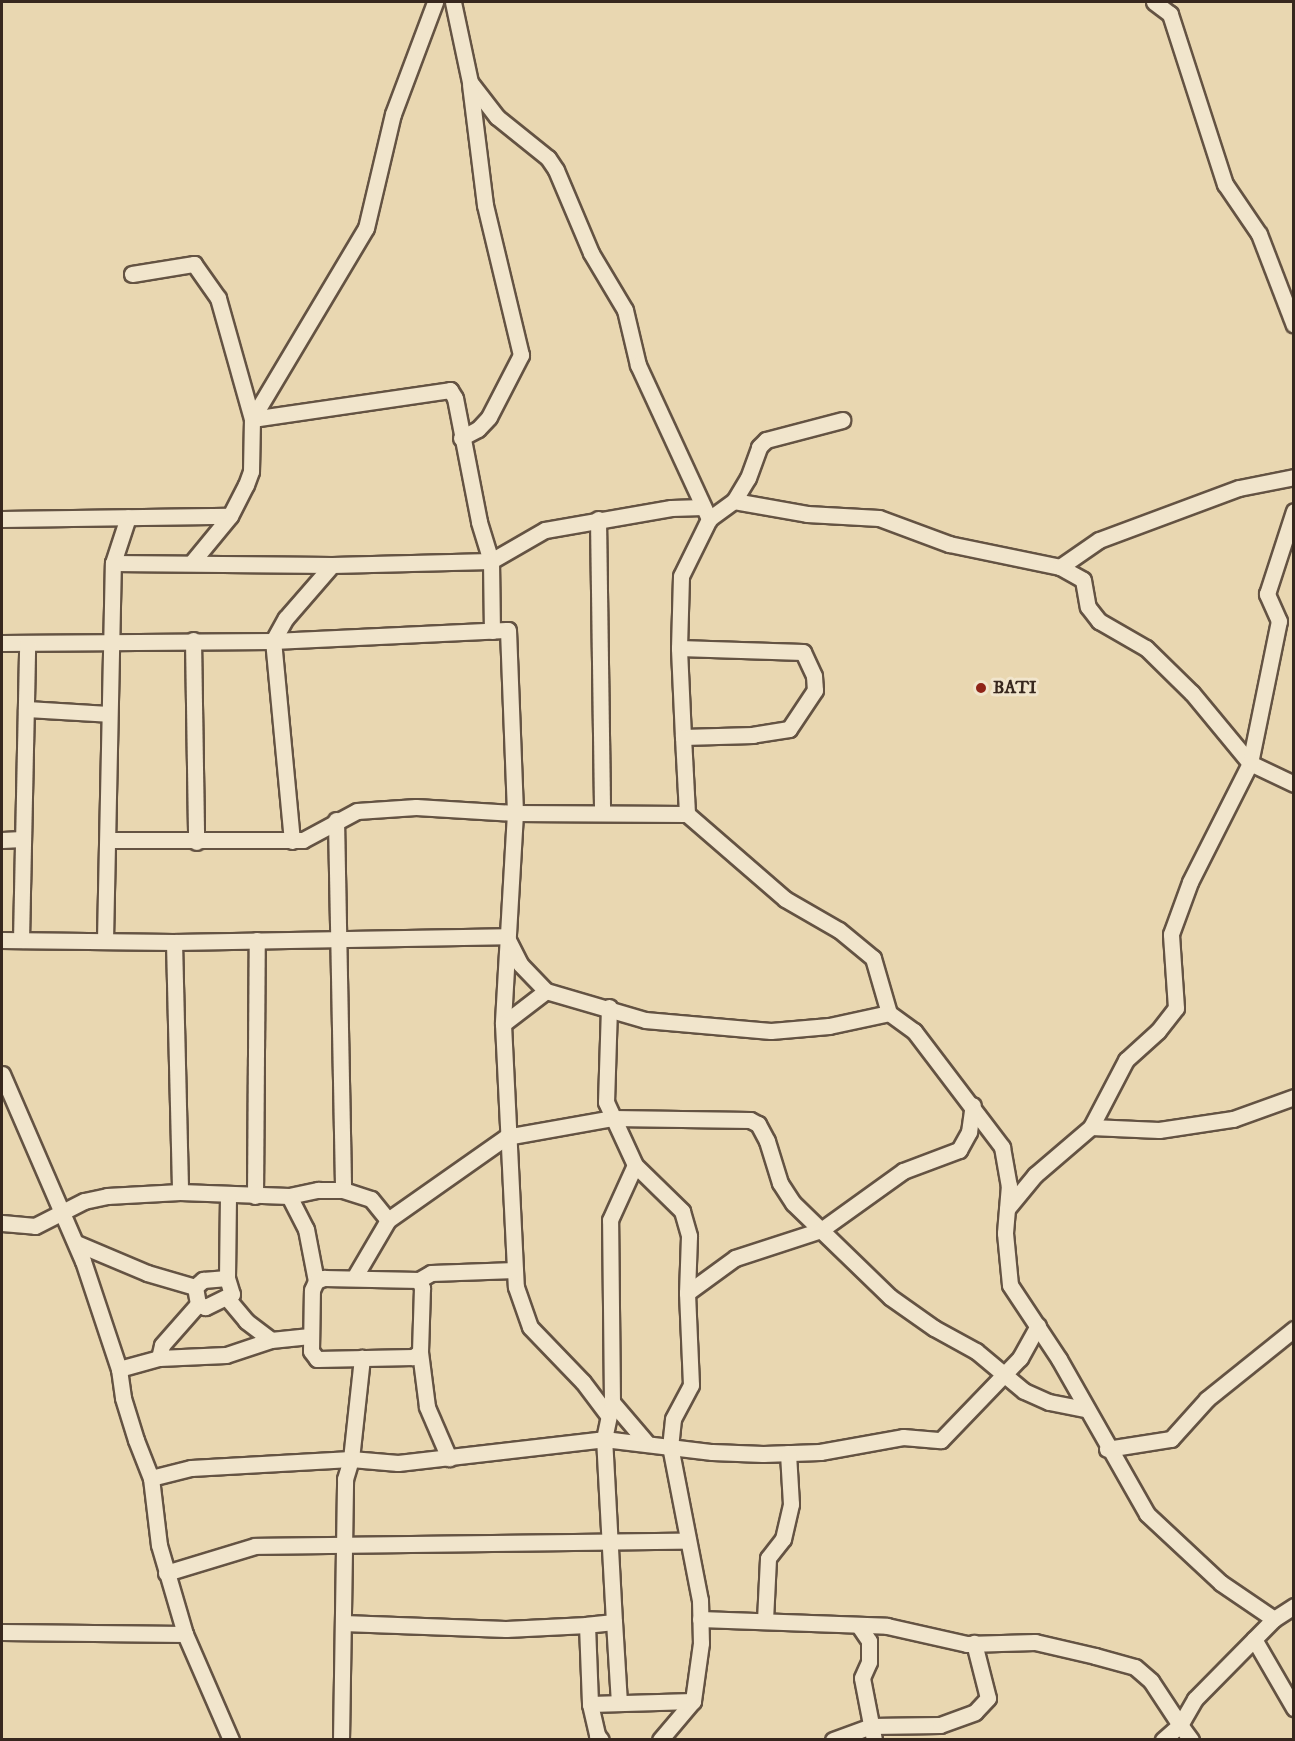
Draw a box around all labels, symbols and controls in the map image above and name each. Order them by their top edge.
place label: BATI [993,677,1036,699]
marker: BATI [974,681,988,695]

